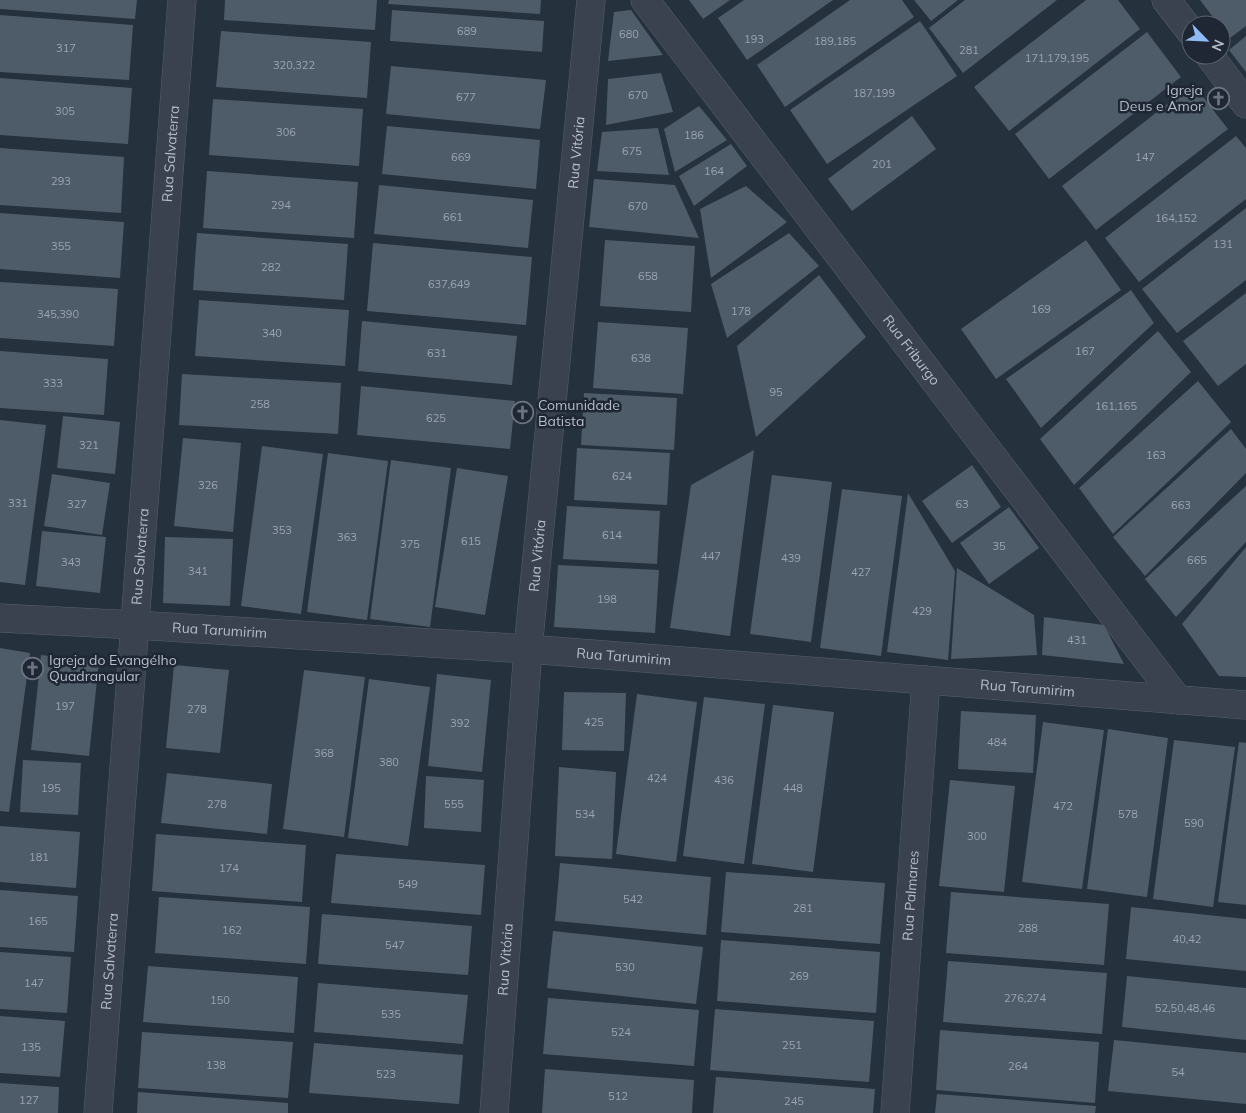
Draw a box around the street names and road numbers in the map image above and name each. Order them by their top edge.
street label: Rua Salvaterra [158,105,183,203]
street label: Rua Vitória [564,116,589,190]
street label: Rua Friburgo [879,311,944,389]
street label: Rua Salvaterra [127,508,153,606]
street label: Rua Vitória [525,519,550,593]
street label: Rua Tarumirim [172,618,268,642]
street label: Rua Tarumirim [576,644,672,669]
street label: Rua Tarumirim [979,675,1076,701]
street label: Rua Palmares [898,850,923,941]
street label: Rua Salvaterra [97,912,122,1010]
street label: Rua Vitória [494,923,517,996]

